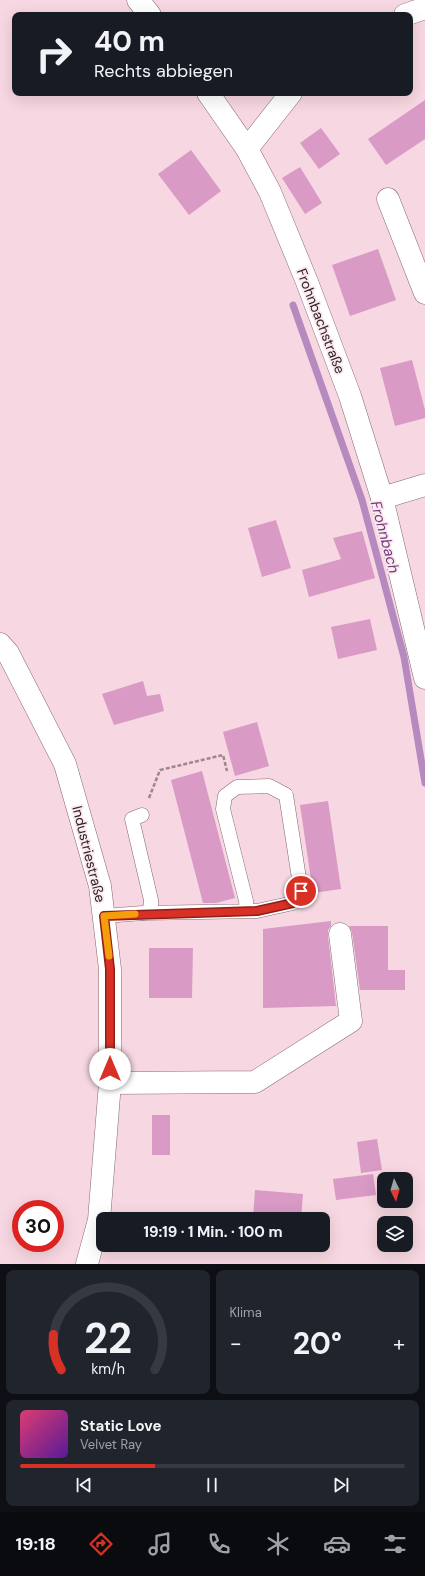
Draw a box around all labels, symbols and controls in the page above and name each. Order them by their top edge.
text: 40 m [94,23,165,60]
icon: right [28,28,80,80]
text: Rechts abbiegen [94,59,233,83]
street label: Frohnbachstraße [293,266,349,376]
water label: Frohnbach [366,499,404,576]
street label: Industriestraße [68,804,110,904]
pin [284,874,318,908]
icon: arrive [290,880,312,902]
position arrow [89,1048,131,1090]
north arrow [377,1172,413,1208]
map controls [377,1172,413,1252]
speed limit sign: 30 [12,1200,64,1252]
button: layers [377,1216,413,1252]
text: 19:19 · 1 Min. · 100 m [143,1222,283,1242]
text: Klima [230,1304,262,1321]
text: 22 [84,1312,132,1366]
text: 20° [293,1324,342,1363]
text: − [230,1329,242,1358]
text: + [393,1329,405,1358]
text: km/h [91,1360,125,1378]
text: Static Love [80,1416,161,1436]
text: Velvet Ray [80,1436,142,1453]
icon: previous [73,1474,95,1496]
icon: pause [201,1474,223,1496]
icon: next [330,1474,352,1496]
icon: directions [87,1530,115,1558]
icon: music [146,1530,174,1558]
icon: phone [205,1530,233,1558]
icon: climate [264,1530,292,1558]
icon: car [323,1530,351,1558]
icon: filters [381,1530,409,1558]
text: 19:18 [15,1532,56,1556]

